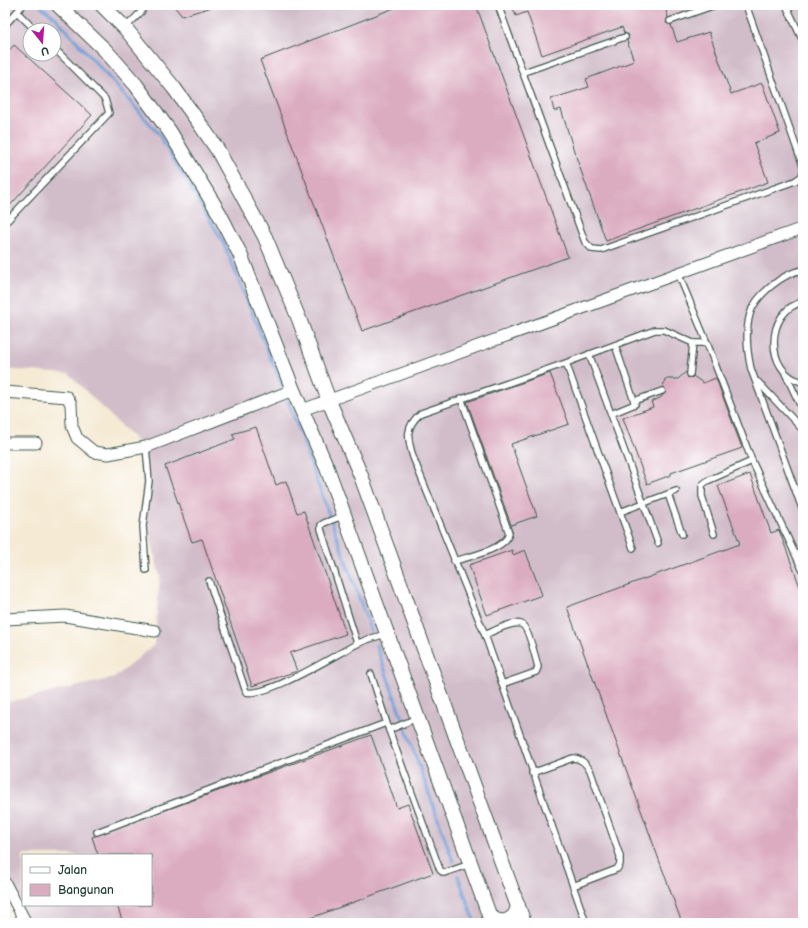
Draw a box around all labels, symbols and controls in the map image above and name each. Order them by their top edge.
north arrow [22,22,62,62]
text: U [39,44,50,58]
legend [22,854,152,906]
text: Jalan [58,863,87,878]
text: Bangunan [58,883,114,898]

